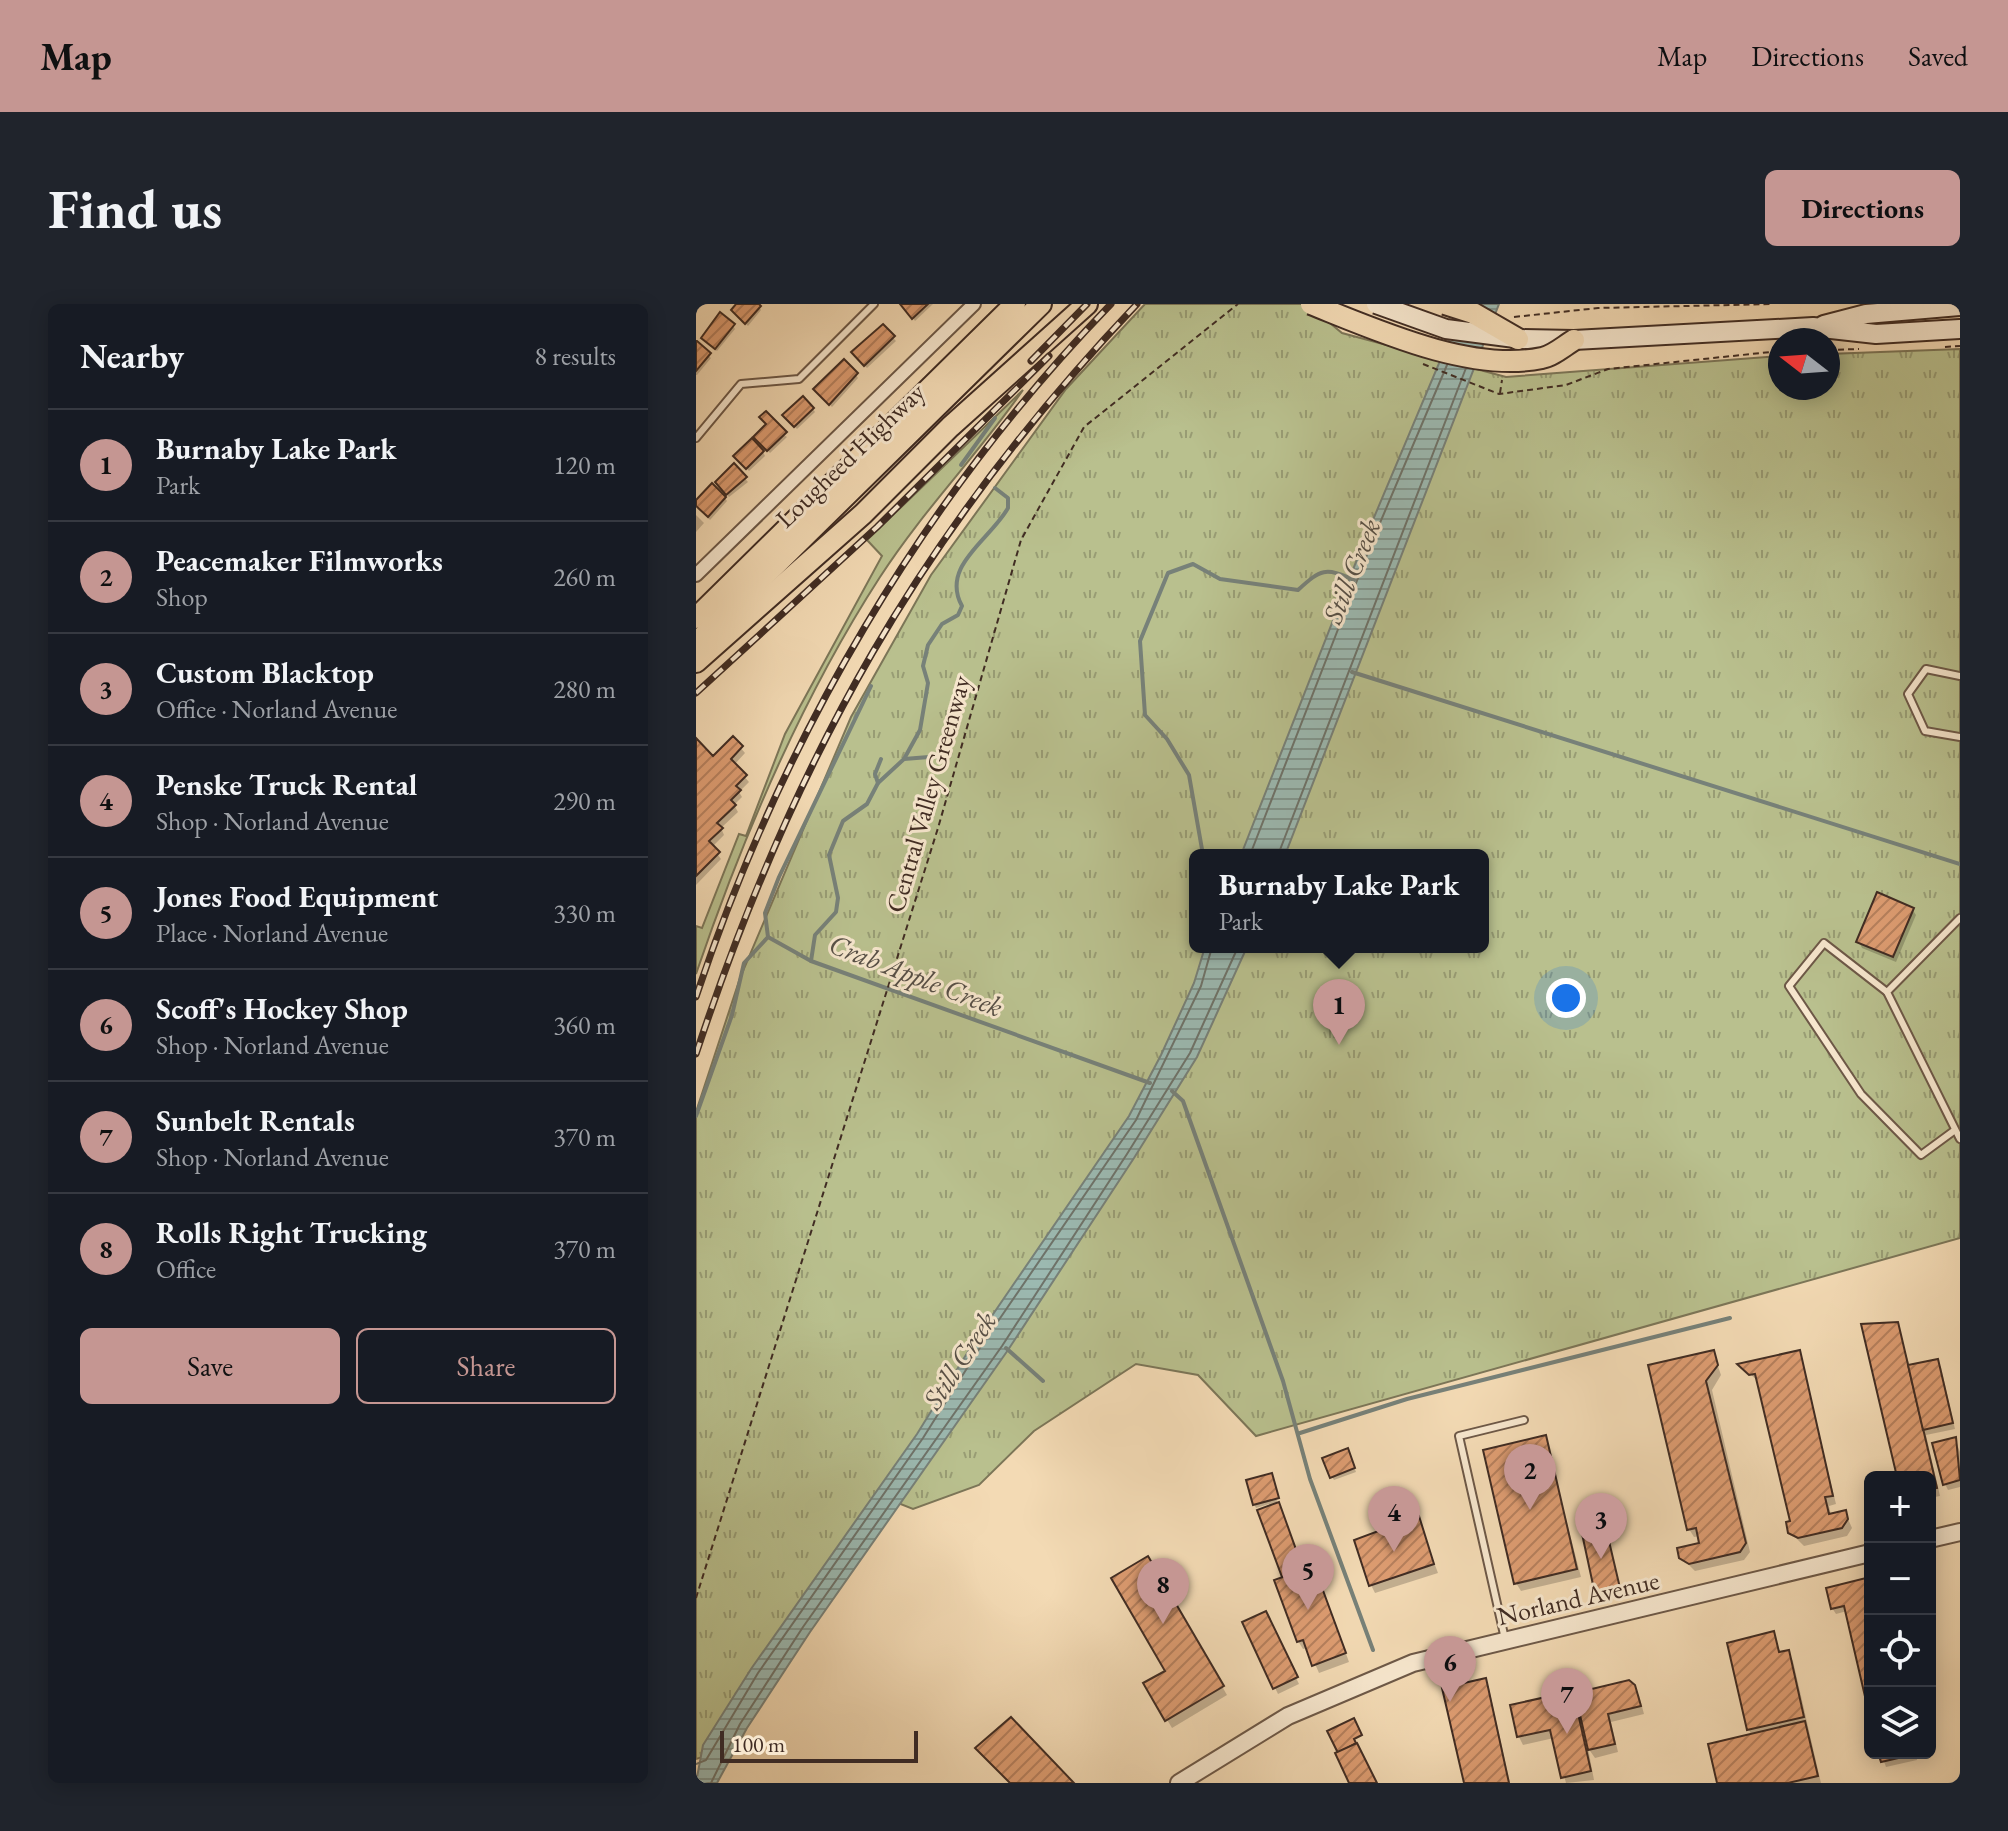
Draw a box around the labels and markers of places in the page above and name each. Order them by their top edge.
pin: 1 [1313,979,1365,1045]
pin: 2 [1504,1444,1556,1510]
pin: 4 [1368,1486,1420,1552]
pin: 3 [1575,1493,1627,1559]
pin: 5 [1282,1544,1334,1610]
pin: 8 [1137,1558,1189,1624]
pin: 6 [1424,1636,1476,1702]
pin: 7 [1541,1668,1593,1734]

